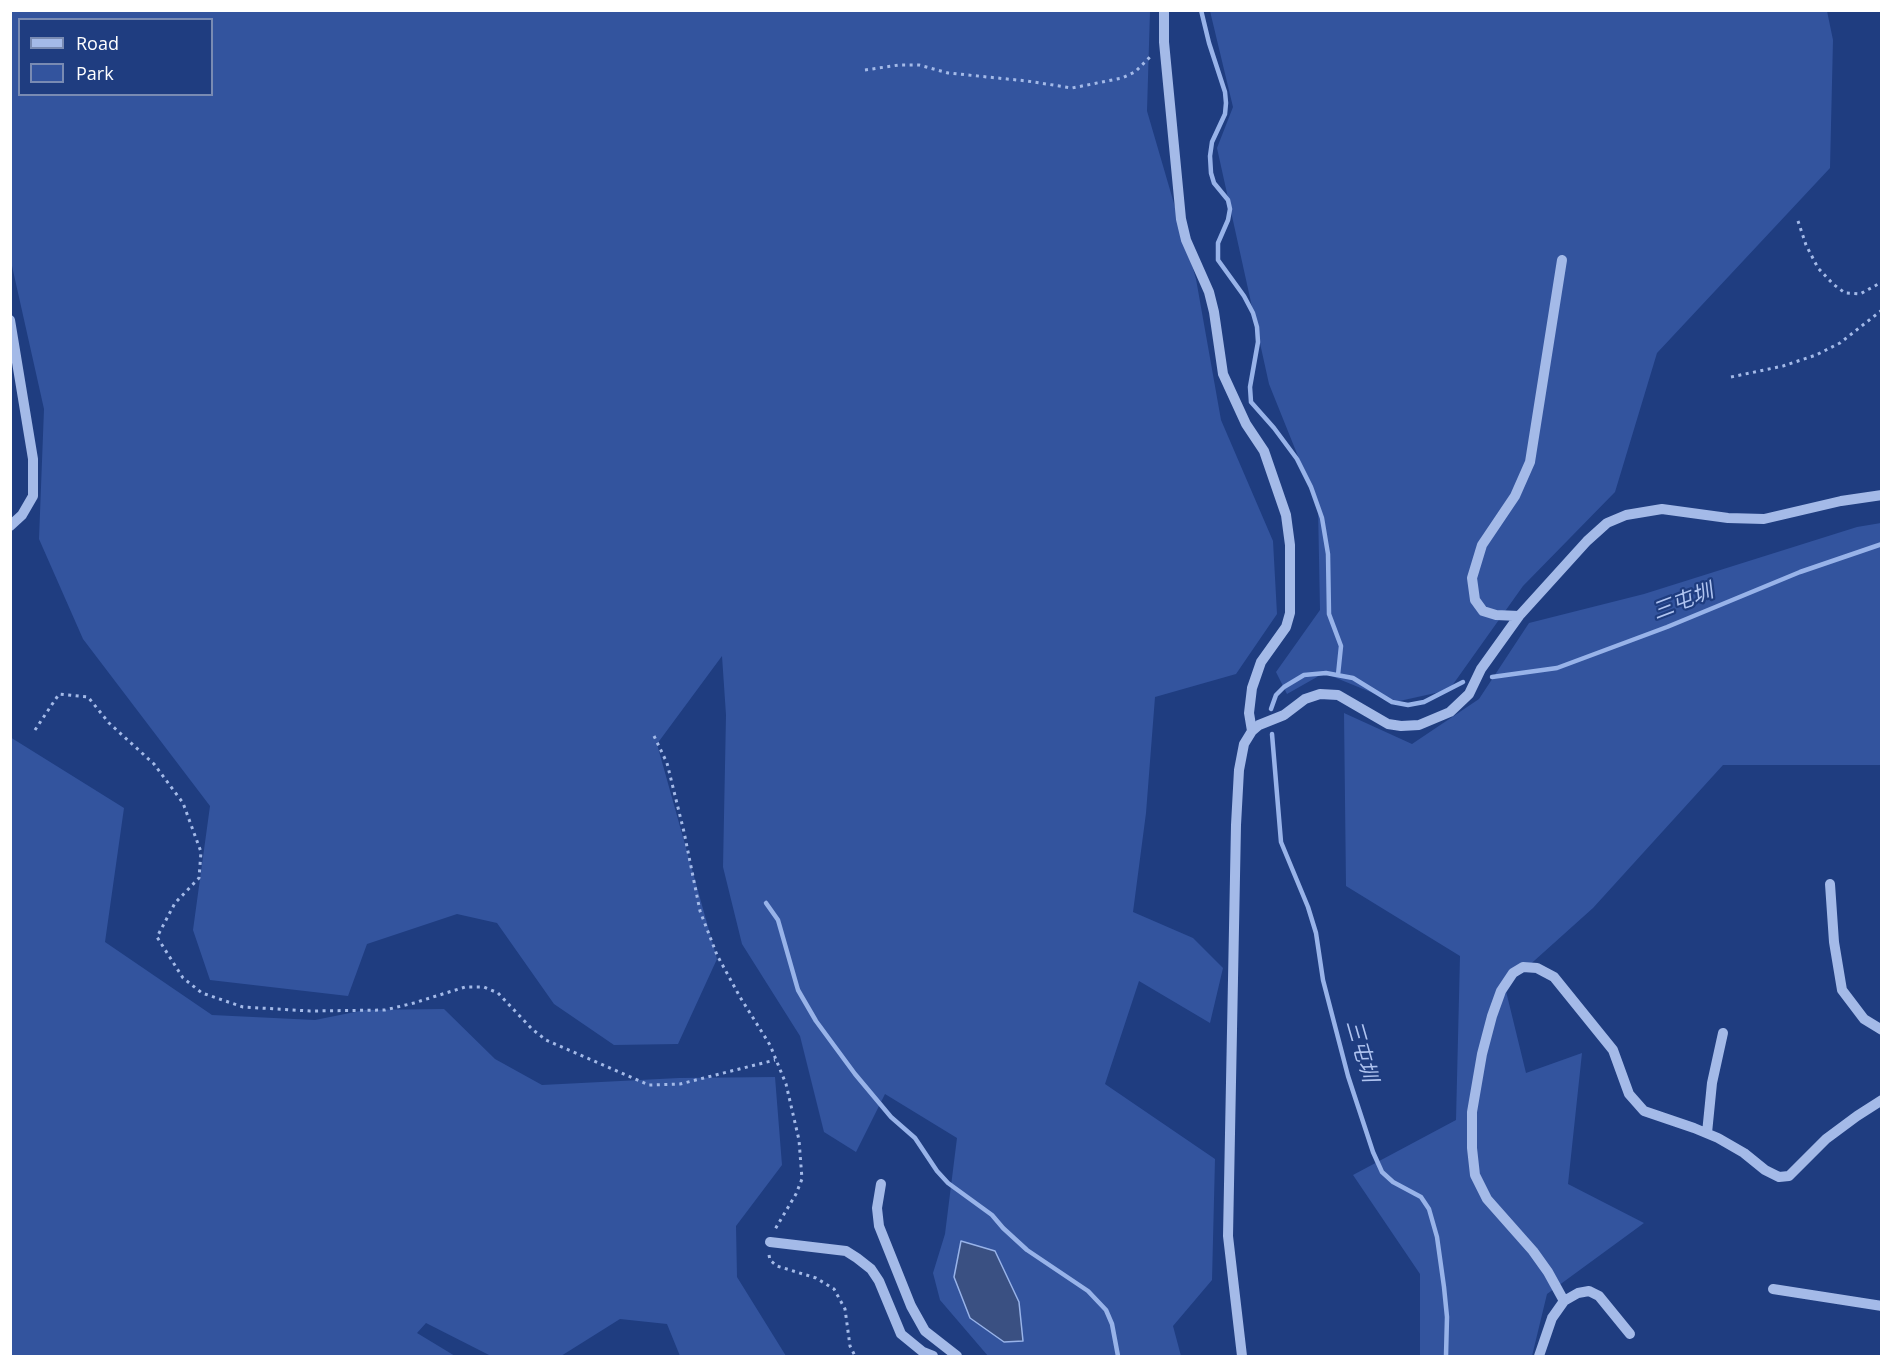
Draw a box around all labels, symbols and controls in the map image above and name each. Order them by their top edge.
legend [18,18,213,96]
text: Road [76,31,119,55]
text: Park [76,61,114,85]
water label: 三屯圳 [1649,579,1717,625]
water label: 三屯圳 [1340,1017,1382,1085]

